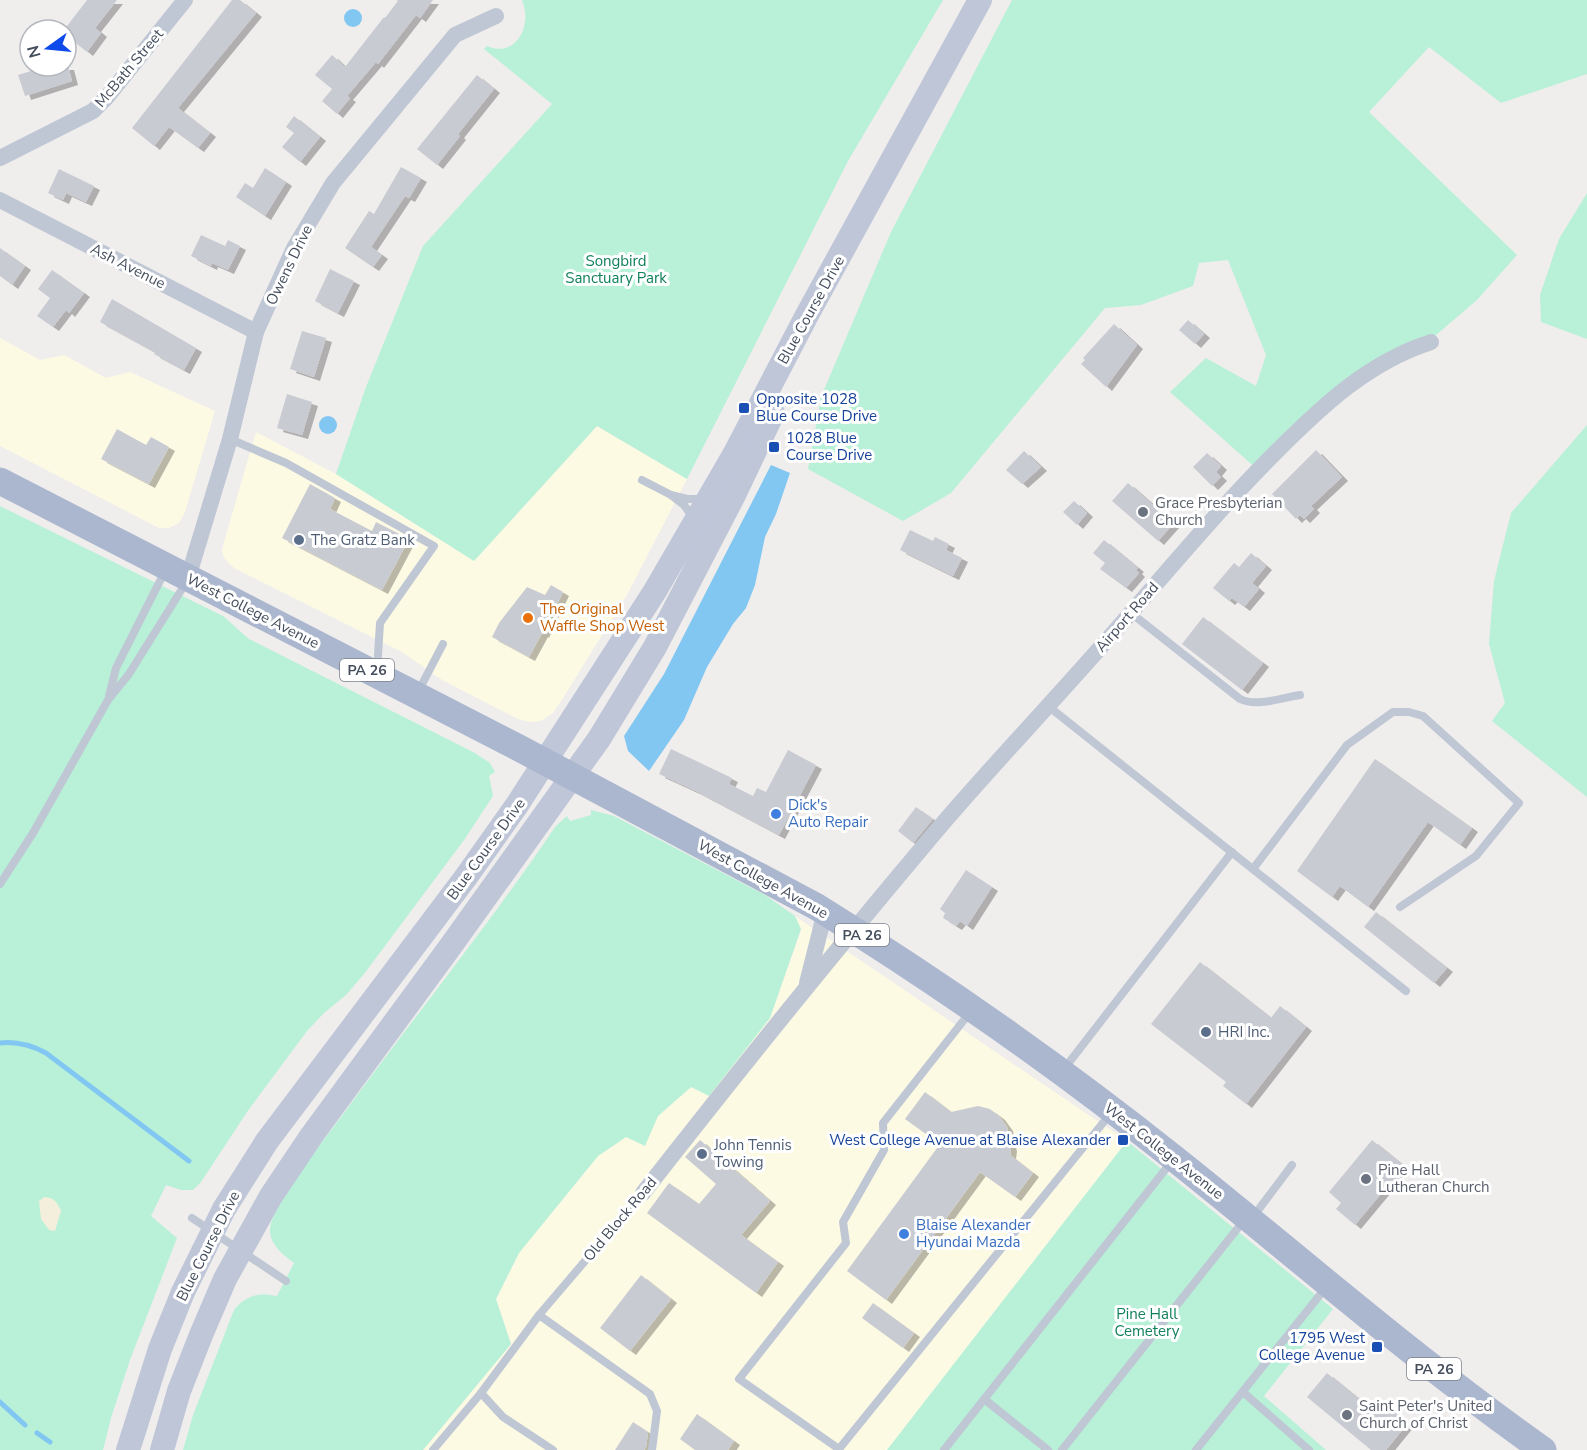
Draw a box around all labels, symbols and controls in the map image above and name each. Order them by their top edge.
north arrow [18,18,78,78]
street label: McBath Street [90,24,168,111]
text: N [22,43,47,60]
street label: Owens Drive [261,221,317,309]
street label: Ash Avenue [87,239,169,293]
park label: Songbird Sanctuary Park [565,251,667,288]
street label: Blue Course Drive [773,252,849,368]
place label: Opposite 1028 Blue Course Drive [756,389,877,426]
marker: Opposite 1028 Blue Course Drive [737,401,751,415]
place label: 1028 Blue Course Drive [786,428,872,465]
marker: 1028 Blue Course Drive [767,440,781,454]
place label: Grace Presbyterian Church [1155,493,1283,530]
marker: Grace Presbyterian Church [1136,505,1150,519]
place label: The Gratz Bank [311,530,415,550]
marker: The Gratz Bank [292,533,306,547]
street label: West College Avenue [183,569,323,653]
street label: Airport Road [1091,578,1163,656]
place label: The Original Waffle Shop West [540,599,665,636]
marker: The Original Waffle Shop West [521,611,535,625]
road number: PA 26 [340,659,394,681]
street label: Blue Course Drive [442,794,530,904]
place label: Dick's Auto Repair [788,795,869,832]
marker: Dick's Auto Repair [769,807,783,821]
street label: West College Avenue [694,835,832,923]
road number: PA 26 [835,924,889,946]
place label: HRI Inc. [1218,1022,1270,1042]
marker: HRI Inc. [1199,1025,1213,1039]
street label: West College Avenue [1100,1098,1228,1204]
place label: West College Avenue at Blaise Alexander [829,1130,1112,1150]
marker: West College Avenue at Blaise Alexander [1116,1133,1130,1147]
place label: John Tennis Towing [713,1135,792,1172]
marker: John Tennis Towing [695,1147,709,1161]
place label: Pine Hall Lutheran Church [1378,1160,1490,1197]
marker: Pine Hall Lutheran Church [1359,1172,1373,1186]
street label: Old Block Road [579,1173,661,1265]
street label: Blue Course Drive [172,1188,244,1304]
place label: Blaise Alexander Hyundai Mazda [916,1215,1031,1252]
marker: Blaise Alexander Hyundai Mazda [897,1227,911,1241]
park label: Pine Hall Cemetery [1114,1304,1180,1341]
place label: 1795 West College Avenue [1259,1328,1366,1365]
marker: 1795 West College Avenue [1370,1340,1384,1354]
road number: PA 26 [1407,1358,1461,1380]
place label: Saint Peter's United Church of Christ [1359,1396,1492,1433]
marker: Saint Peter's United Church of Christ [1340,1408,1354,1422]

